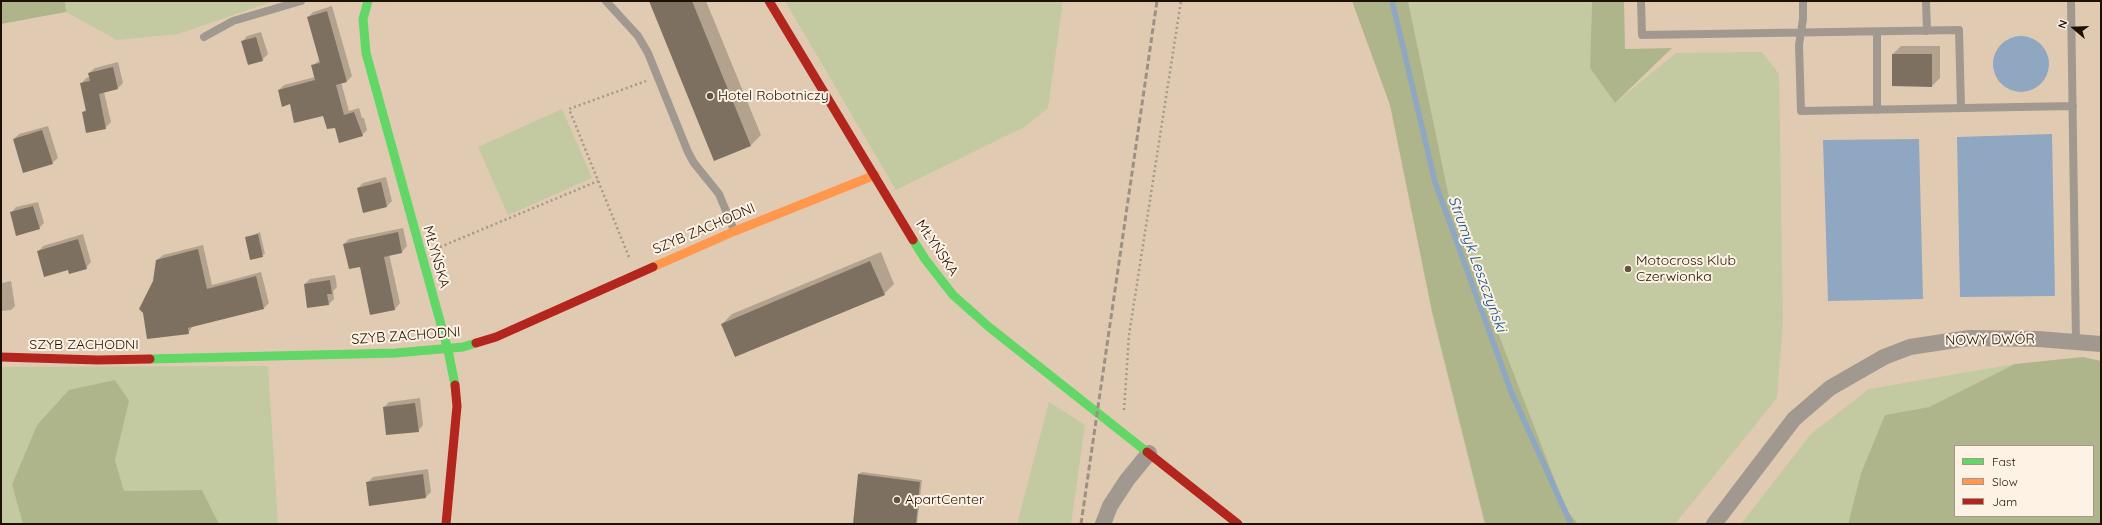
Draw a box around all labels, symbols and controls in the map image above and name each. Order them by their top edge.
north arrow [2054,8,2094,48]
text: N [2055,18,2071,30]
place label: Hotel Robotniczy [718,88,829,104]
marker: Hotel Robotniczy [705,91,715,101]
water label: Strumyk Leszczyński [1444,194,1510,334]
street label: SZYB ZACHODNI [650,200,758,258]
street label: MŁYŃSKA [912,217,962,279]
street label: MŁYŃSKA [419,224,453,290]
place label: Motocross Klub Czerwionka [1636,253,1736,286]
marker: Motocross Klub Czerwionka [1623,264,1633,274]
street label: SZYB ZACHODNI [351,324,461,348]
street label: NOWY DWÓR [1945,331,2035,349]
street label: SZYB ZACHODNI [29,337,139,353]
legend [1954,445,2094,517]
text: Fast [1992,454,2016,469]
text: Slow [1992,474,2018,489]
place label: ApartCenter [905,492,984,508]
text: Jam [1992,494,2017,509]
marker: ApartCenter [892,495,902,505]

